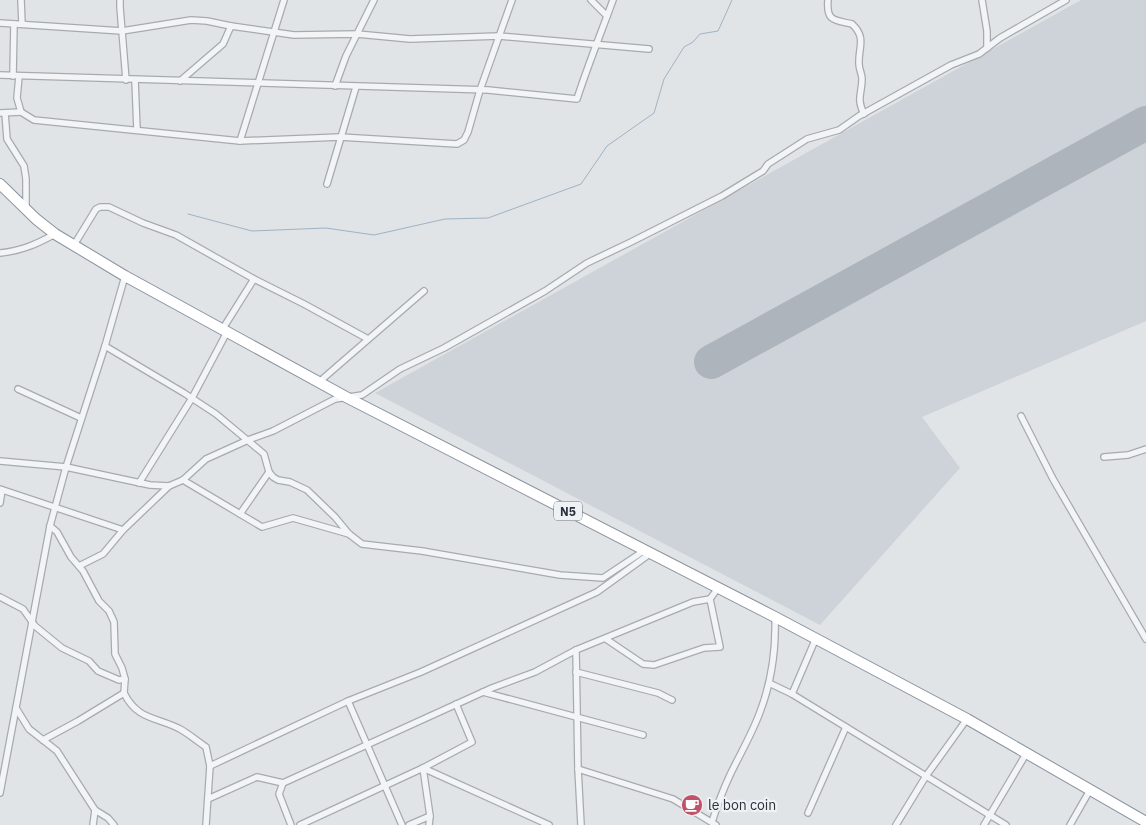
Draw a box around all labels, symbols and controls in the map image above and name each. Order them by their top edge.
road number: N5 [554,502,582,520]
cafe icon: le bon coin [680,793,704,817]
place label: le bon coin [708,796,776,814]

